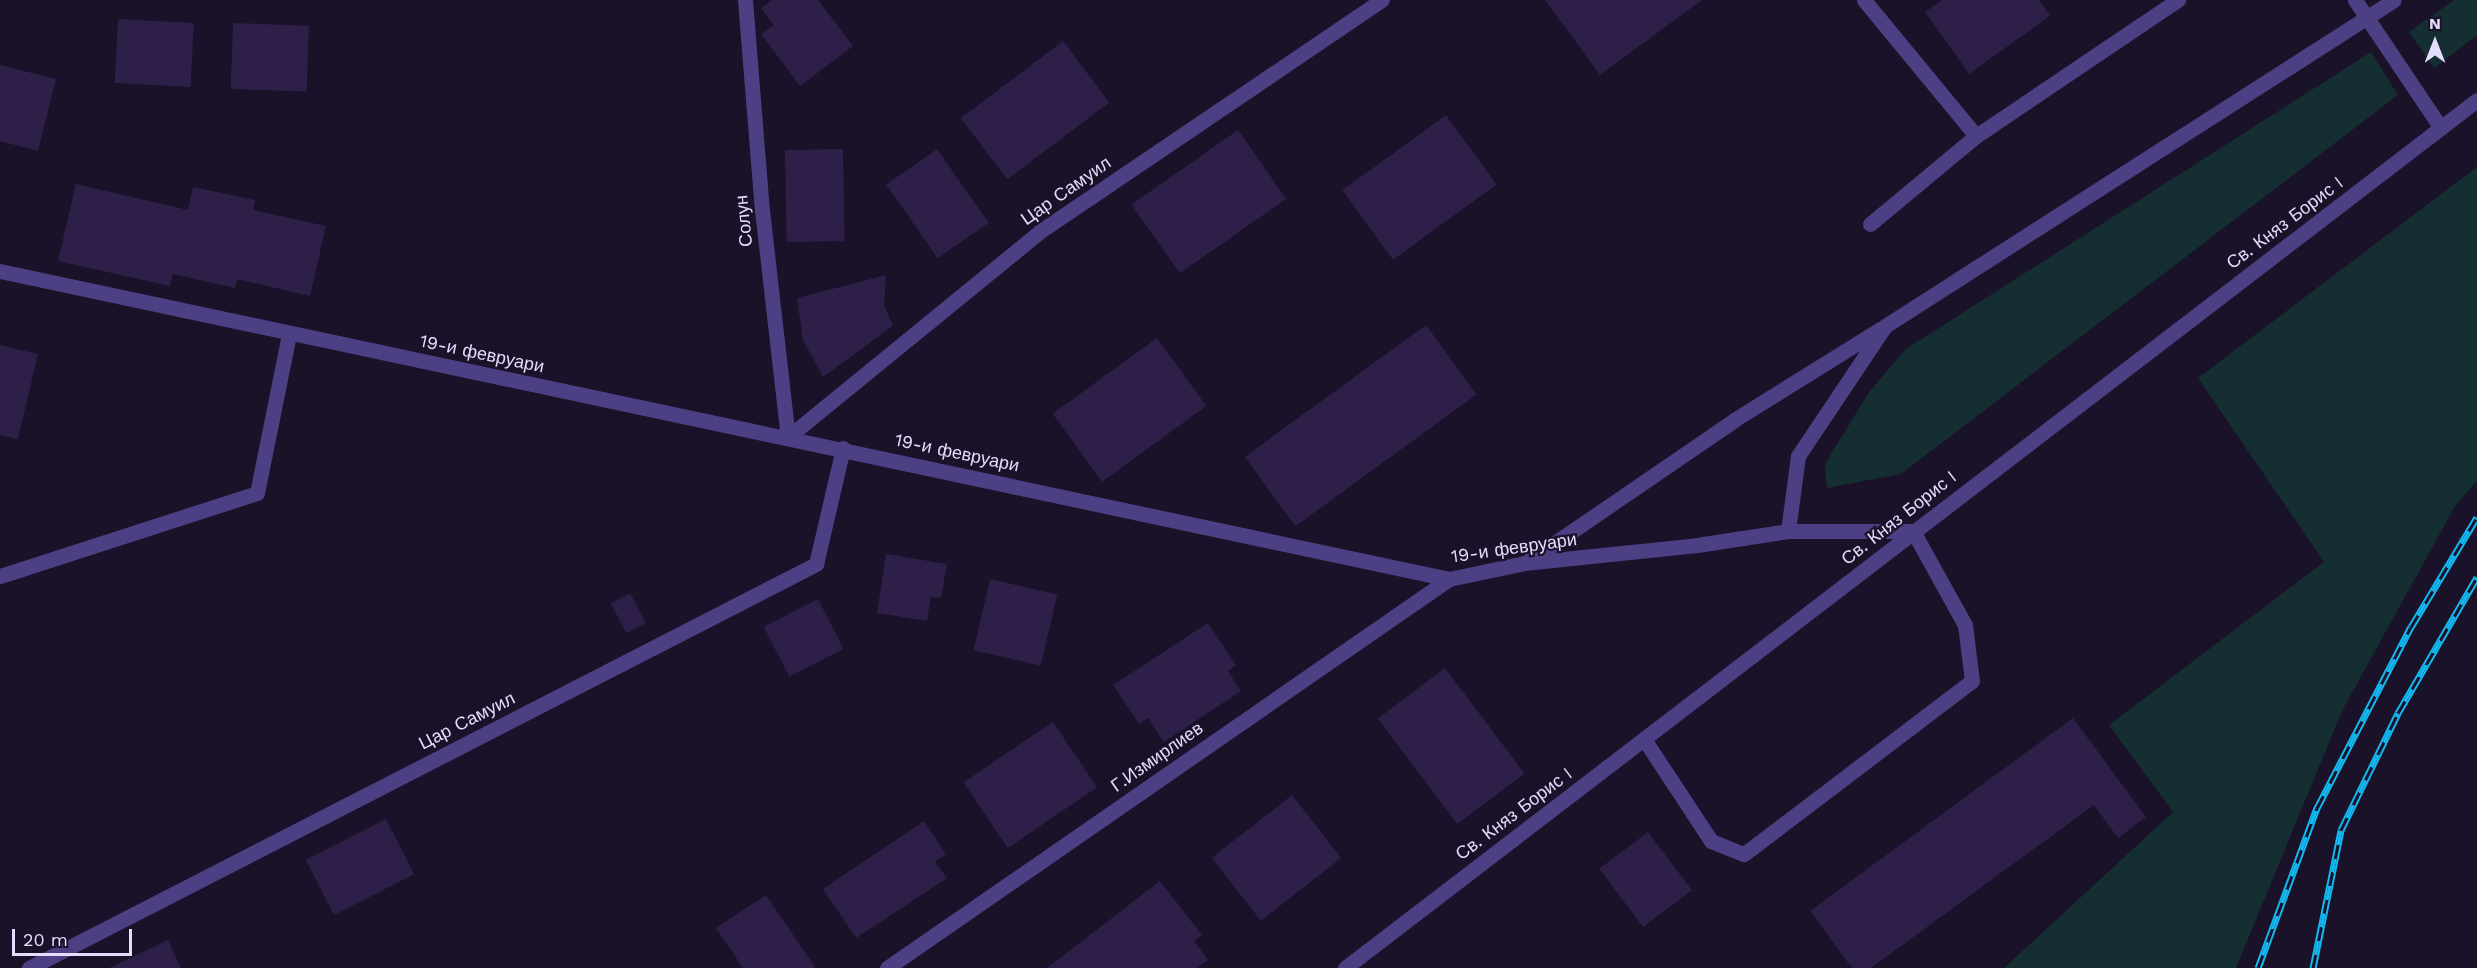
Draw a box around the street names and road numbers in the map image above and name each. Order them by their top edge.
street label: Цар Самуил [1017,152,1115,230]
street label: Св. Княз Борис I [2222,172,2348,274]
street label: Солун [731,194,757,248]
street label: 19-и февруари [418,330,546,378]
street label: 19-и февруари [893,429,1021,477]
street label: Св. Княз Борис I [1837,466,1961,570]
street label: 19-и февруари [1450,528,1578,568]
street label: Цар Самуил [415,687,519,755]
street label: Г.Измирлиев [1107,717,1207,797]
street label: Св. Княз Борис I [1451,763,1577,865]

